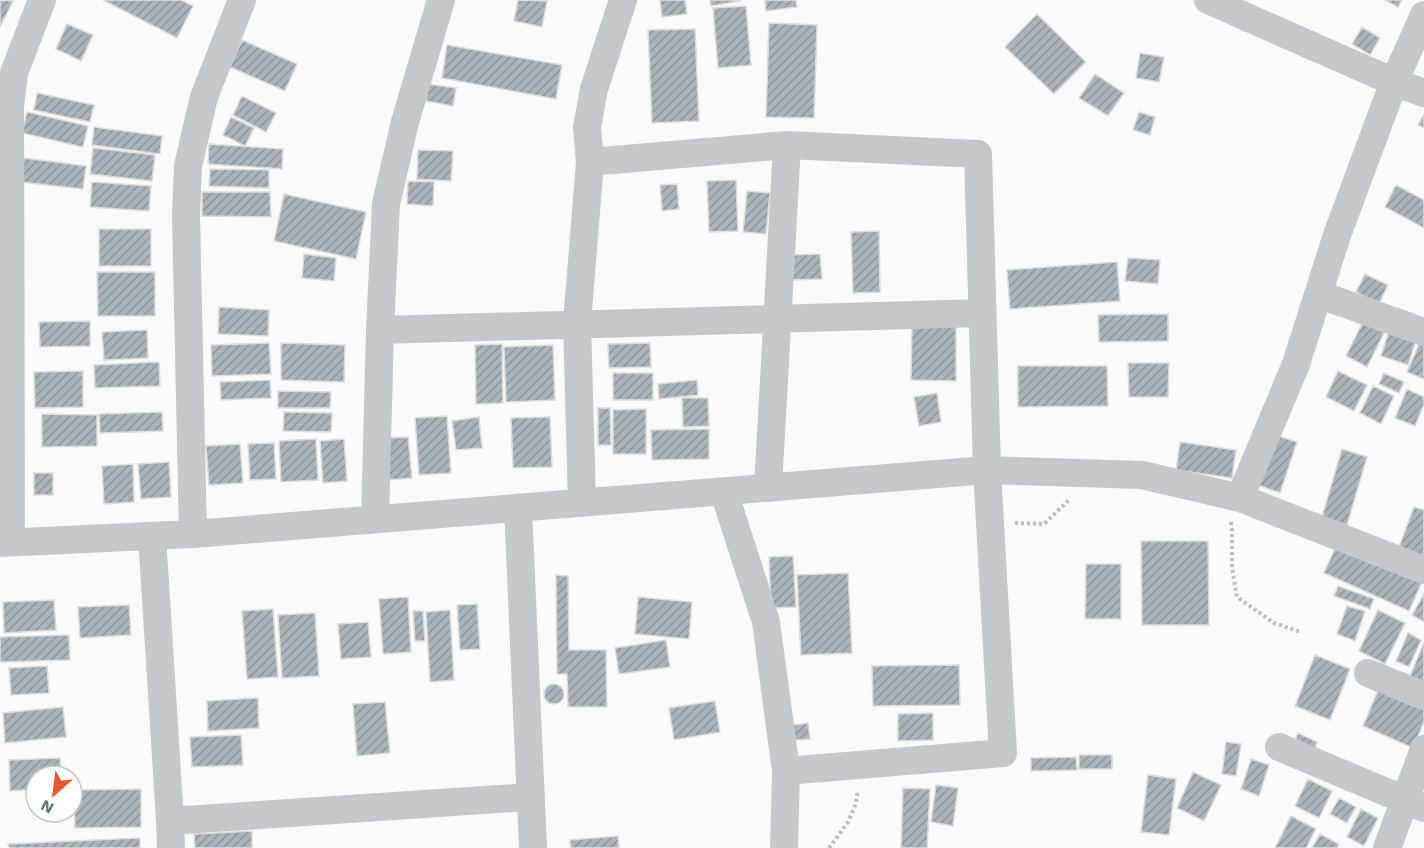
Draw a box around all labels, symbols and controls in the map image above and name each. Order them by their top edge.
north arrow [24,764,84,824]
text: N [37,796,57,818]

